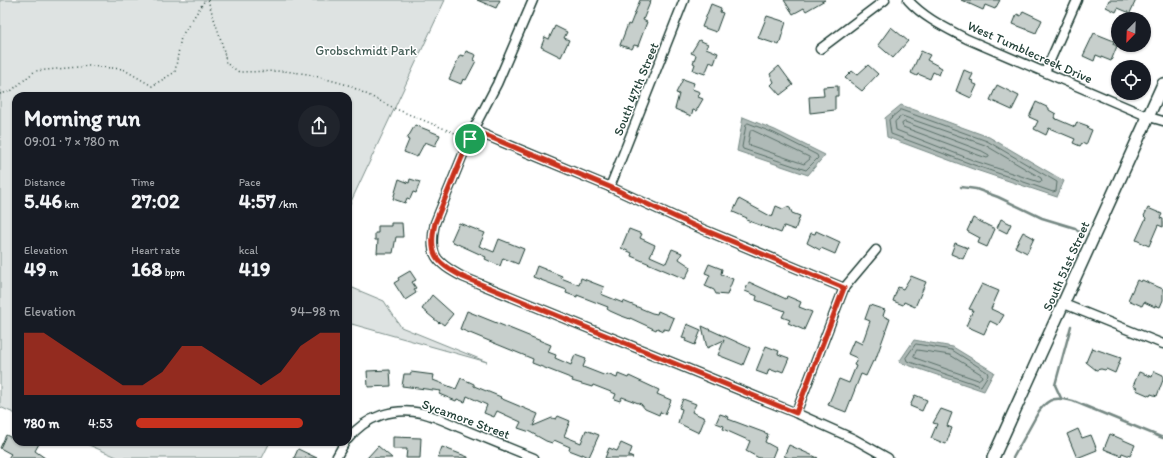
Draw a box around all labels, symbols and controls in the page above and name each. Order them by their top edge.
north arrow [1111,12,1151,52]
map controls [1111,12,1151,100]
street label: West Tumblecreek Drive [965,18,1095,86]
street label: South 47th Street [610,40,662,138]
park label: Grobschmidt Park [315,43,417,58]
button: locate [1111,60,1151,100]
text: Morning run [24,105,140,132]
button: share [298,105,340,147]
pin [453,122,487,156]
icon: arrive [459,128,481,150]
text: 09:01 · 7 × 780 m [24,134,119,149]
text: Distance [24,176,65,189]
text: Time [131,176,155,189]
text: Pace [239,176,261,189]
text: 5.46 [24,189,62,213]
text: 27:02 [131,189,180,213]
text: 4:57 [239,189,276,213]
text: km [62,198,79,211]
text: /km [276,198,298,211]
street label: South 51st Street [1039,219,1093,313]
text: Elevation [24,244,68,257]
text: Heart rate [131,244,180,257]
text: kcal [239,244,258,257]
text: 49 [24,257,46,281]
text: 168 [131,257,162,281]
text: 419 [239,257,270,281]
text: m [46,266,58,279]
text: bpm [162,266,185,279]
text: Elevation [24,304,76,319]
text: 94–98 m [290,304,340,319]
street label: Sycamore Street [420,396,512,442]
text: 780 m [24,416,59,431]
text: 4:53 [88,416,113,431]

